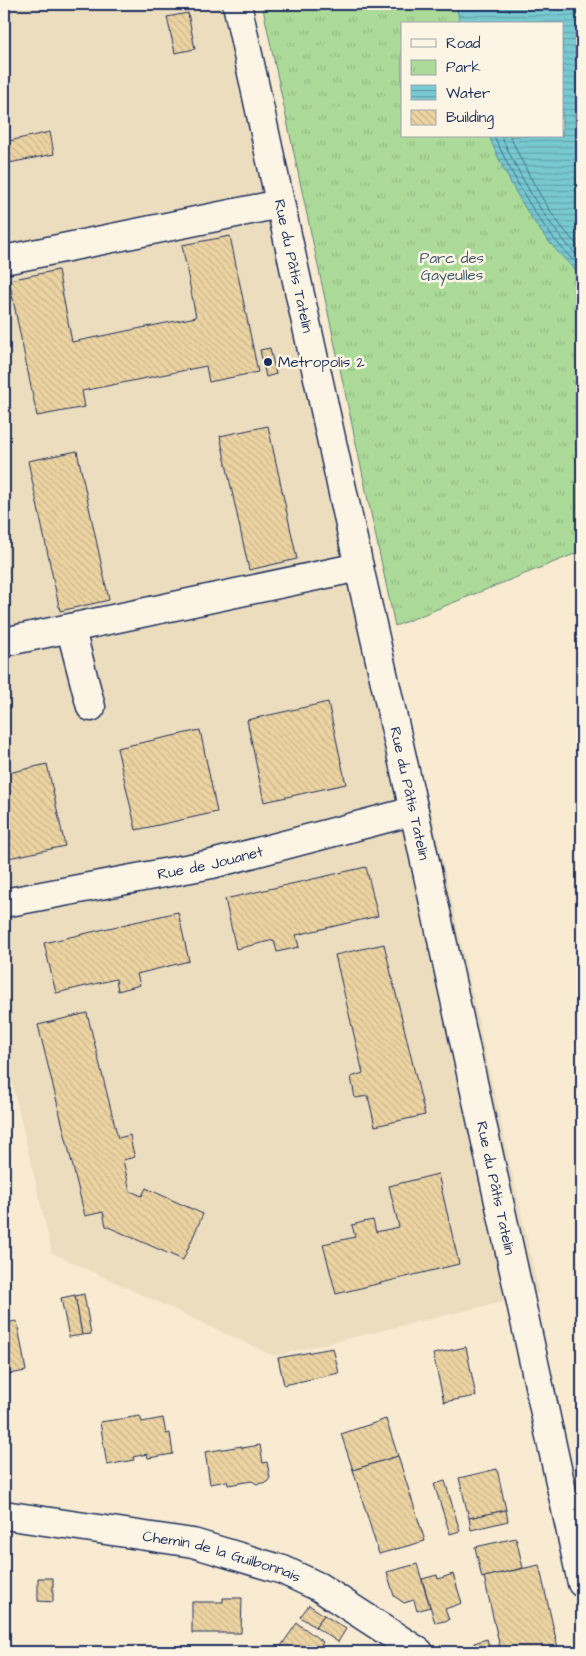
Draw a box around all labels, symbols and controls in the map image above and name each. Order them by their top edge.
legend [401,22,564,138]
text: Road [446,33,481,54]
text: Park [446,57,481,78]
text: Water [446,83,490,104]
text: Building [446,107,494,129]
street label: Rue du Pâtis Tatelin [269,197,319,335]
park label: Parc des Gayeulles [420,248,485,287]
place label: Metropolis 2 [278,352,365,373]
marker: Metropolis 2 [262,356,274,368]
street label: Rue du Pâtis Tatelin [385,724,435,863]
street label: Rue de Jouanet [156,841,265,885]
street label: Rue du Pâtis Tatelin [471,1119,521,1257]
street label: Chemin de la Guilbonnais [141,1525,305,1588]

